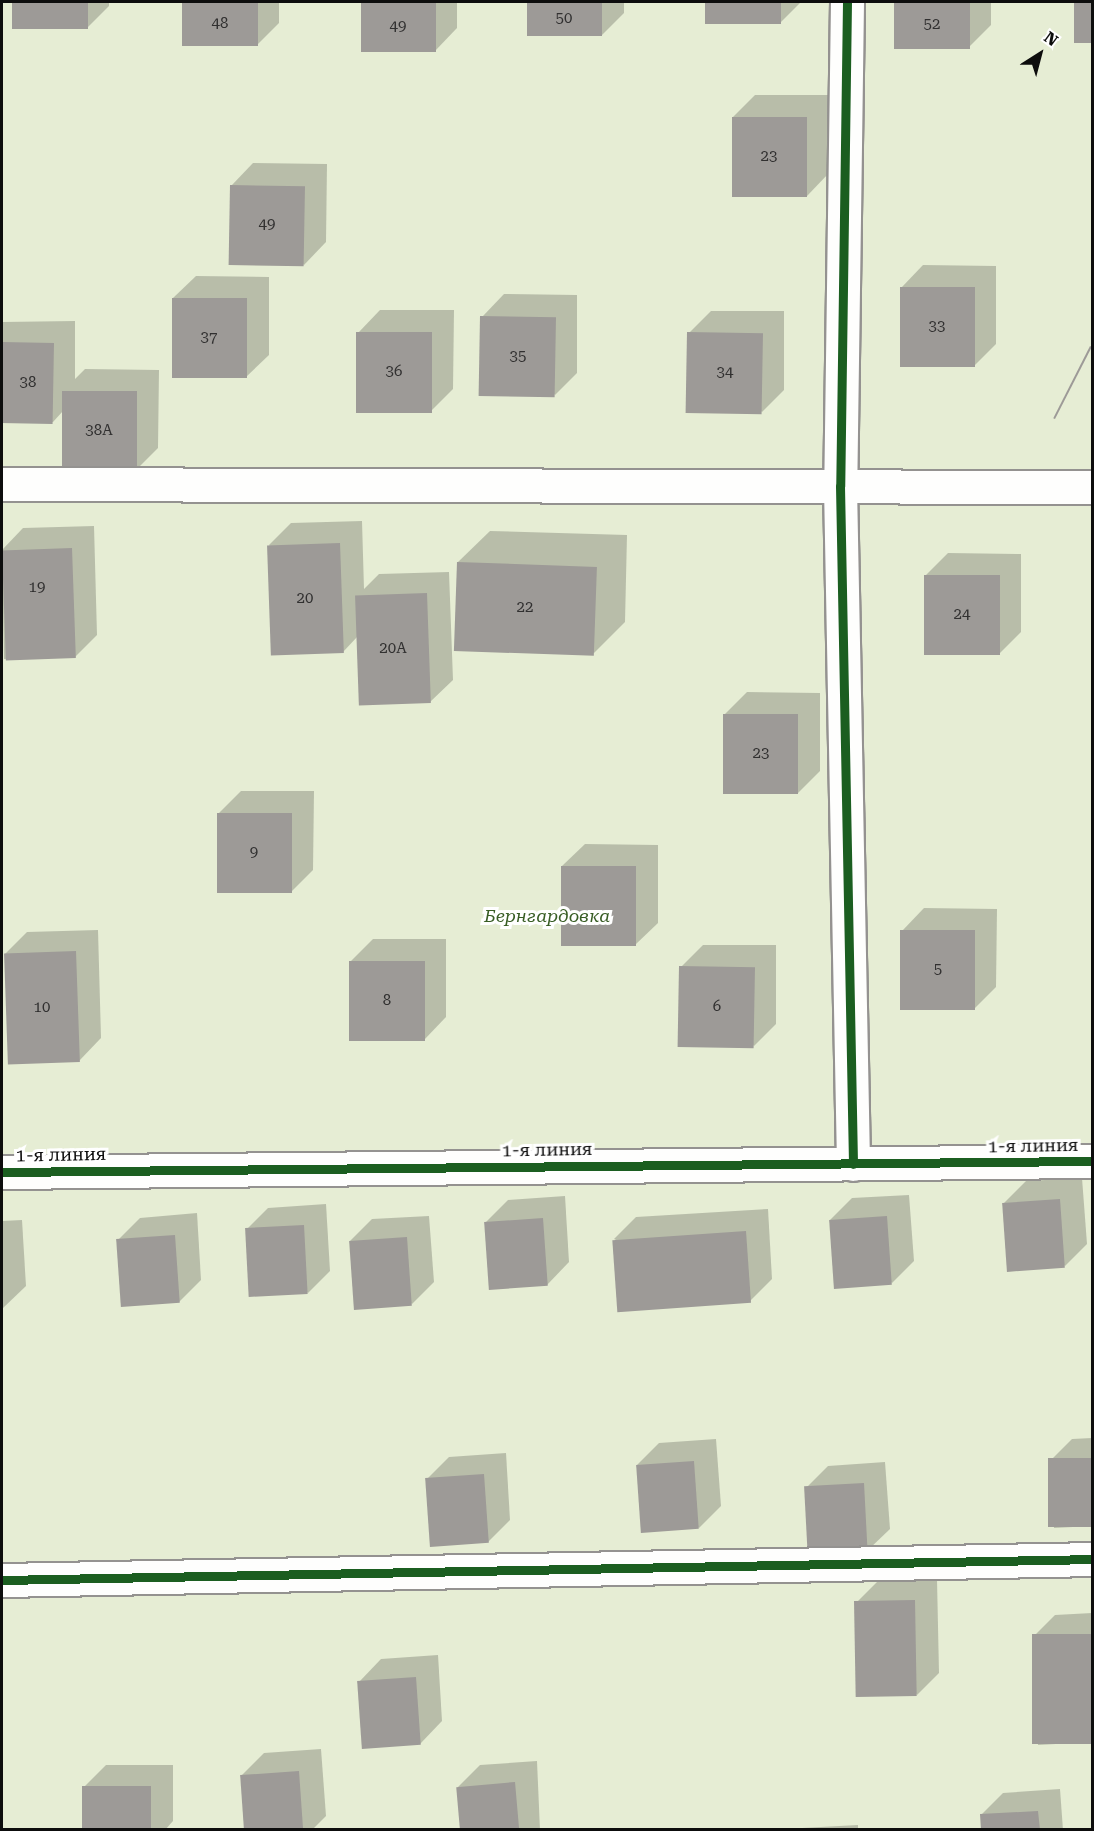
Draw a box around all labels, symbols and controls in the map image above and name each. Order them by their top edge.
house number: 50 [556,10,572,28]
house number: 48 [212,15,228,33]
house number: 52 [924,16,940,34]
house number: 49 [390,18,406,36]
north arrow [1010,24,1070,84]
text: N [1040,28,1061,50]
house number: 23 [761,148,777,166]
house number: 49 [259,216,275,234]
house number: 33 [929,318,945,336]
house number: 37 [201,329,217,347]
house number: 35 [510,348,526,366]
house number: 36 [386,363,402,381]
house number: 34 [717,364,733,382]
house number: 38 [20,374,36,392]
house number: 38А [85,422,113,440]
house number: 19 [29,579,45,597]
house number: 20 [297,590,313,608]
house number: 22 [517,599,533,617]
house number: 24 [954,606,970,624]
house number: 20А [379,640,407,658]
house number: 23 [753,745,769,763]
house number: 9 [250,844,258,862]
park label: Бернгардовка [484,905,610,927]
house number: 5 [934,961,942,979]
house number: 8 [383,992,391,1010]
house number: 6 [713,998,721,1016]
house number: 10 [34,999,50,1017]
street label: 1-я линия [988,1134,1078,1158]
street label: 1-я линия [502,1138,592,1162]
street label: 1-я линия [16,1143,106,1167]

